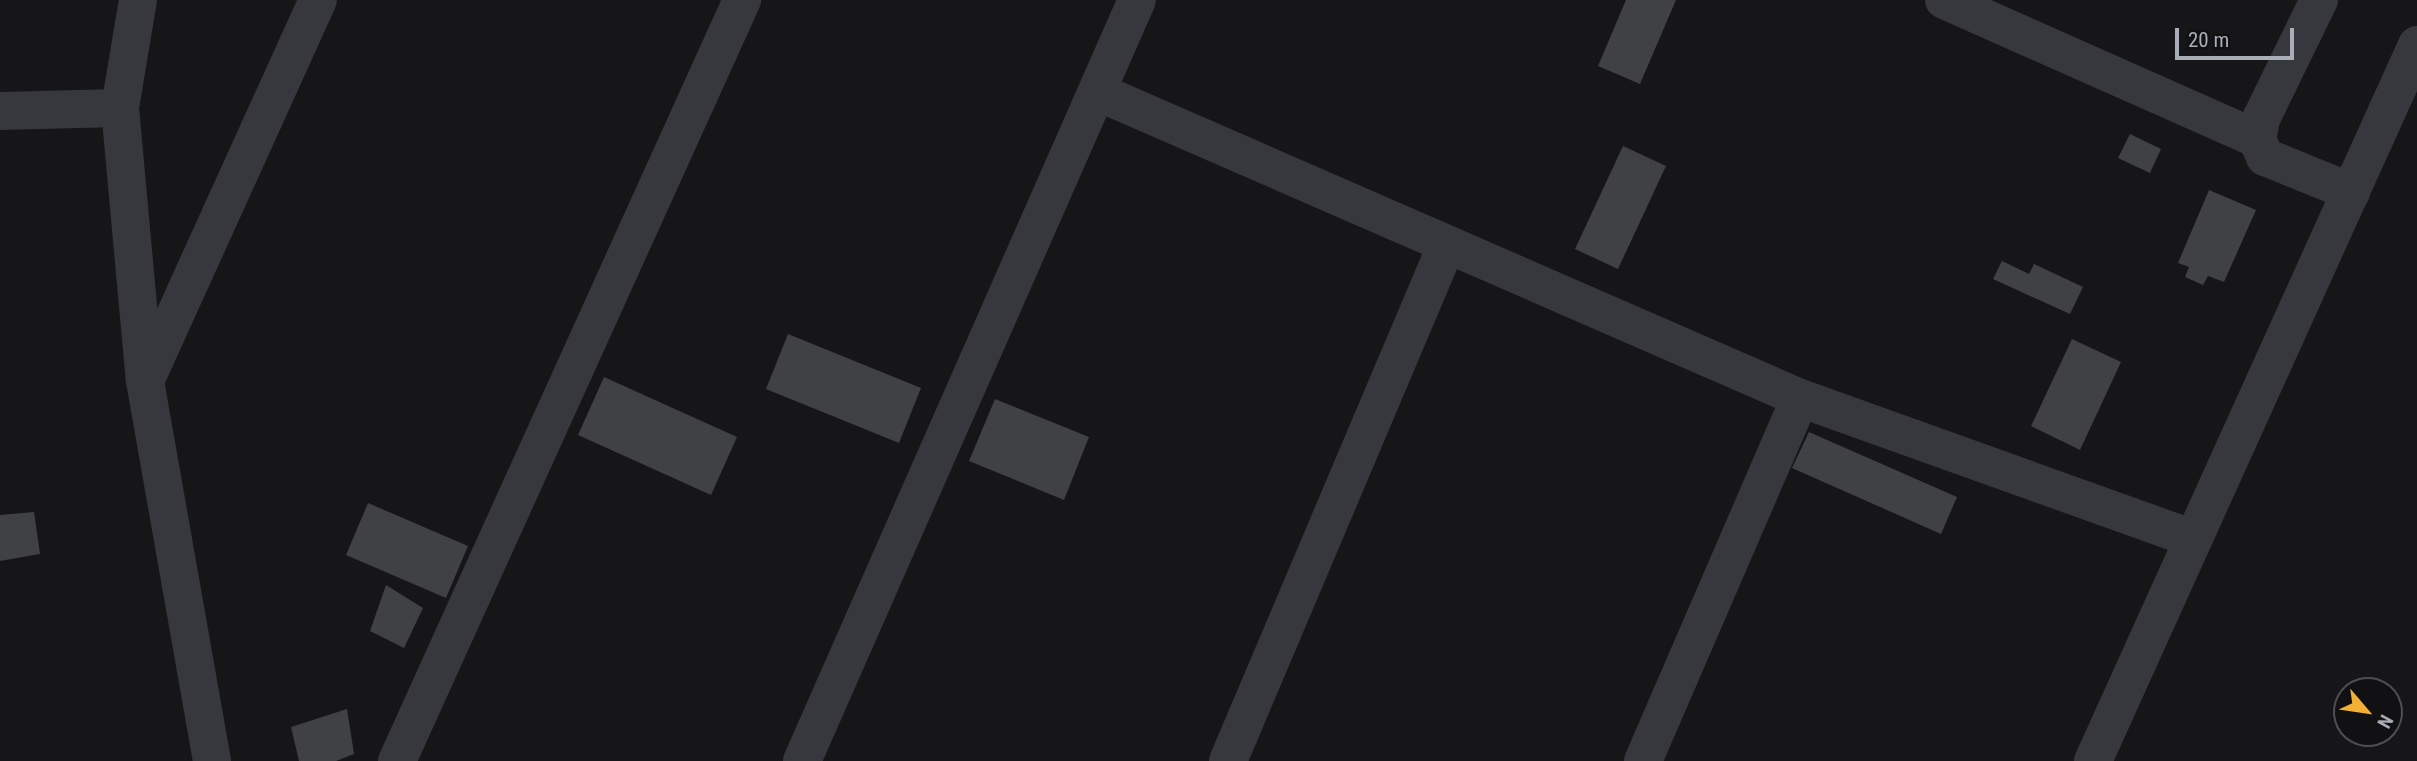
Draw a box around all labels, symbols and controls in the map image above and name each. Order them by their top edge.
scale bar [2179,14,2298,58]
text: 20 m [2188,28,2229,52]
north arrow [2333,677,2403,747]
text: N [2372,711,2398,732]

